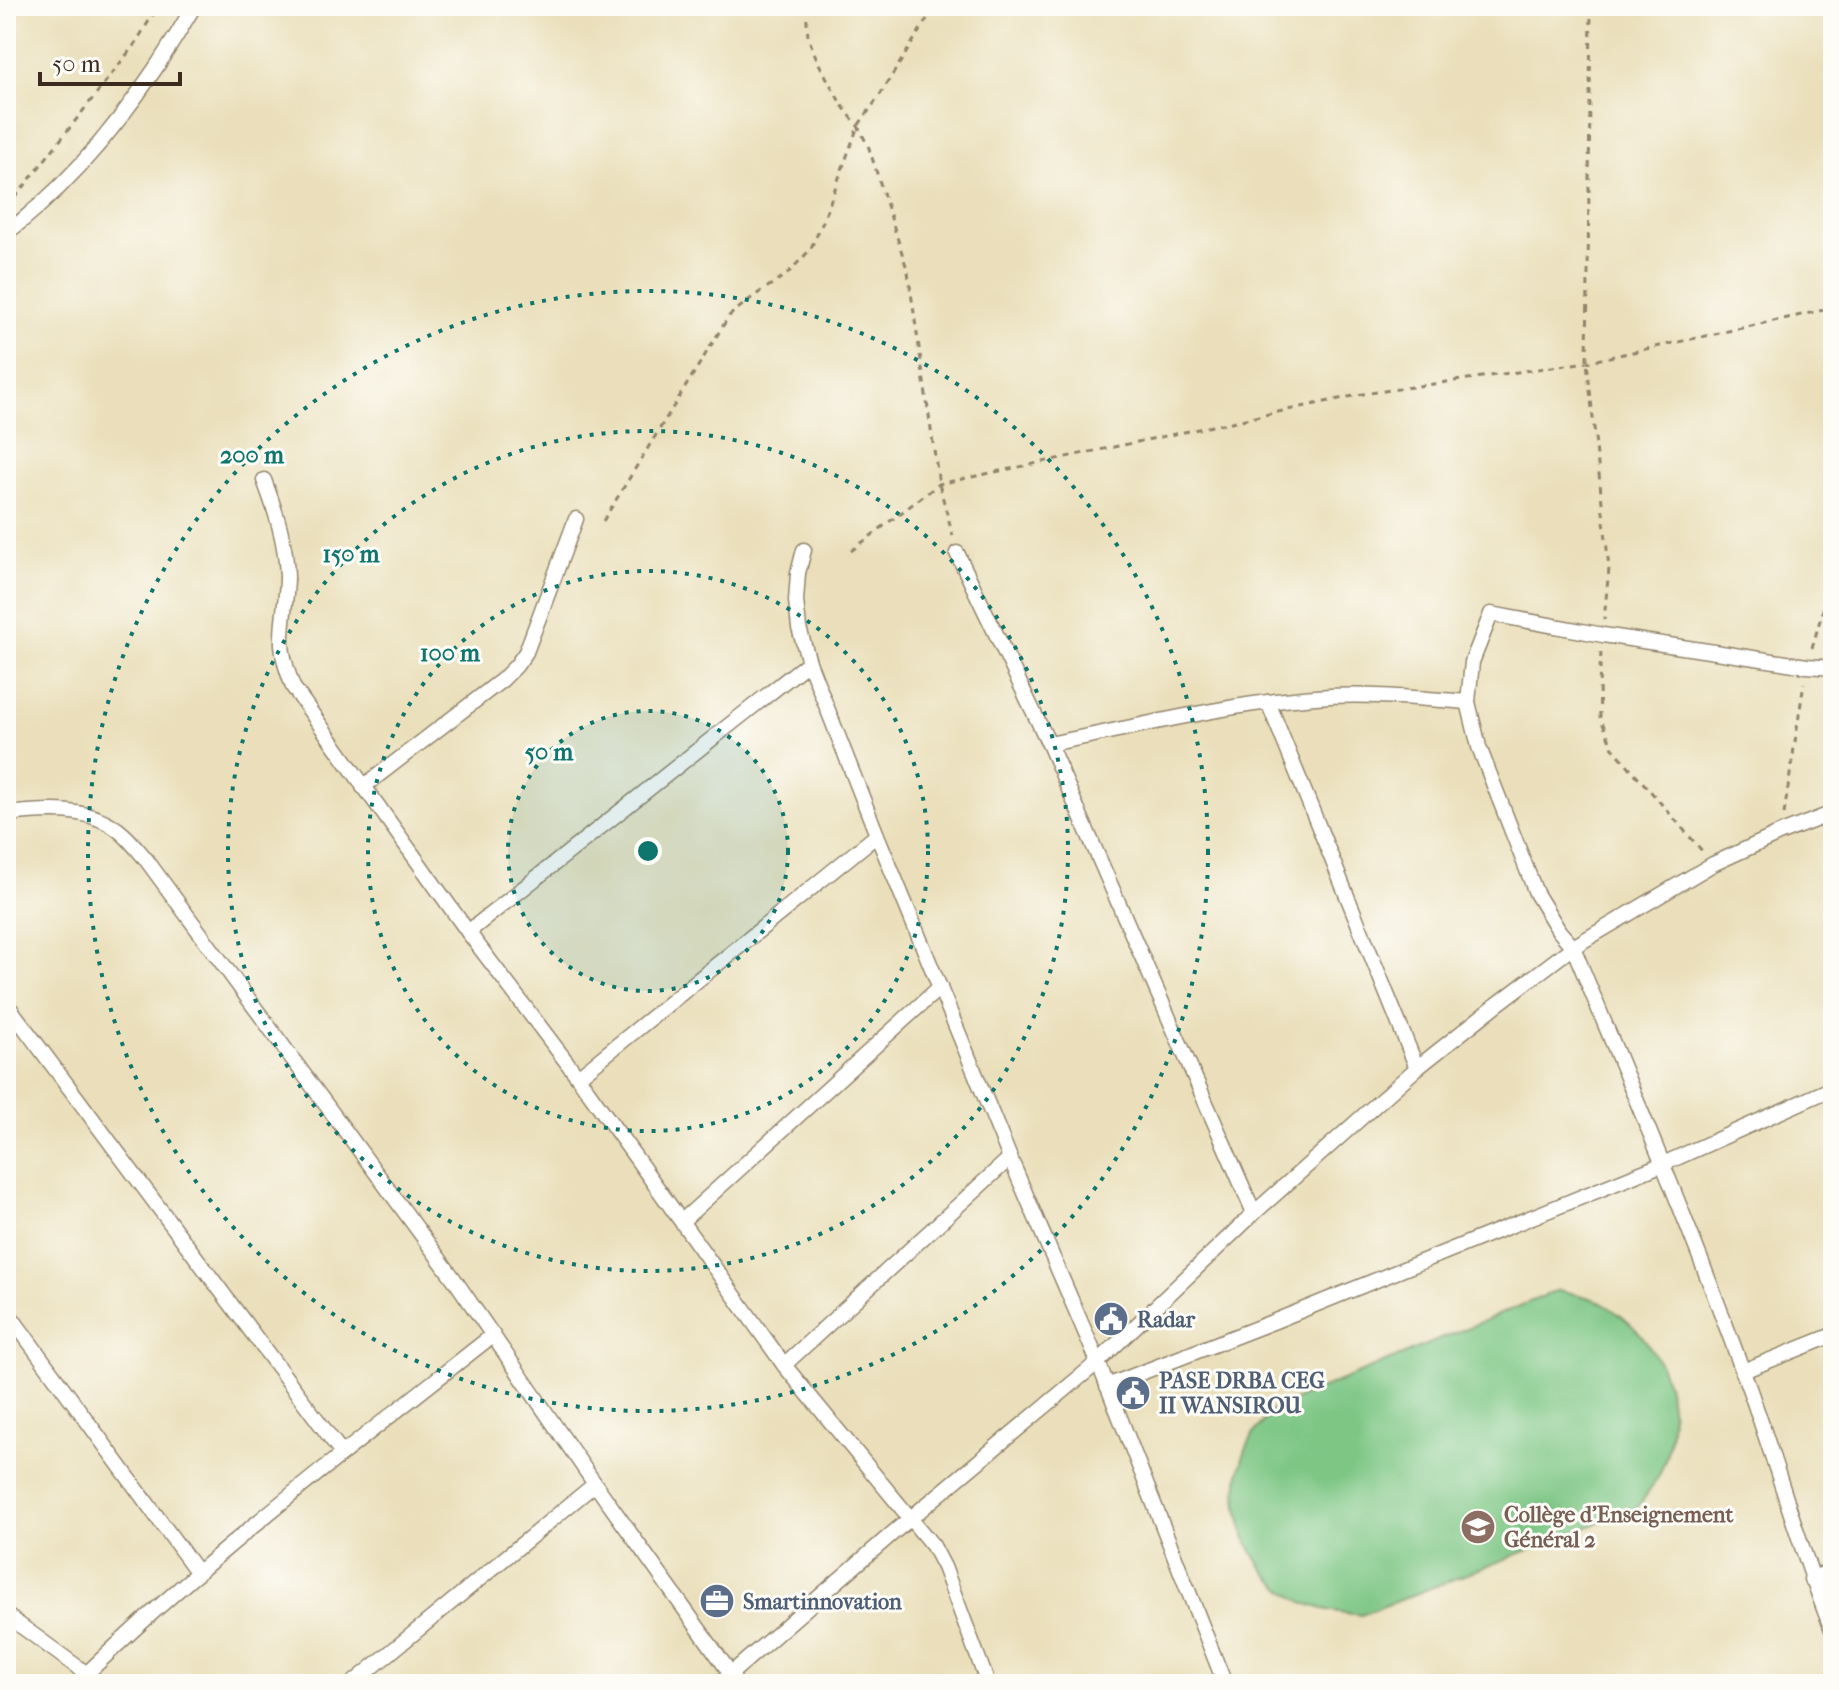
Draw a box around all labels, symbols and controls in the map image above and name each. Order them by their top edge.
scale bar [40,36,180,86]
text: 50 m [52,50,101,78]
text: 200 m [220,441,285,469]
text: 150 m [322,540,381,568]
text: 100 m [420,639,481,667]
text: 50 m [525,738,574,766]
centre of rings [634,837,662,865]
public building icon: Radar [1092,1300,1130,1338]
place label: Radar [1137,1307,1196,1333]
place label: PASE DRBA CEG II WANSIROU [1159,1368,1325,1419]
public building icon: PASE DRBA CEG II WANSIROU [1114,1374,1152,1412]
place label: Collège d'Enseignement Général 2 [1504,1502,1734,1553]
school or university icon: Collège d'Enseignement Général 2 [1459,1508,1497,1546]
office icon: Smartinnovation [698,1582,736,1620]
place label: Smartinnovation [743,1589,902,1615]

